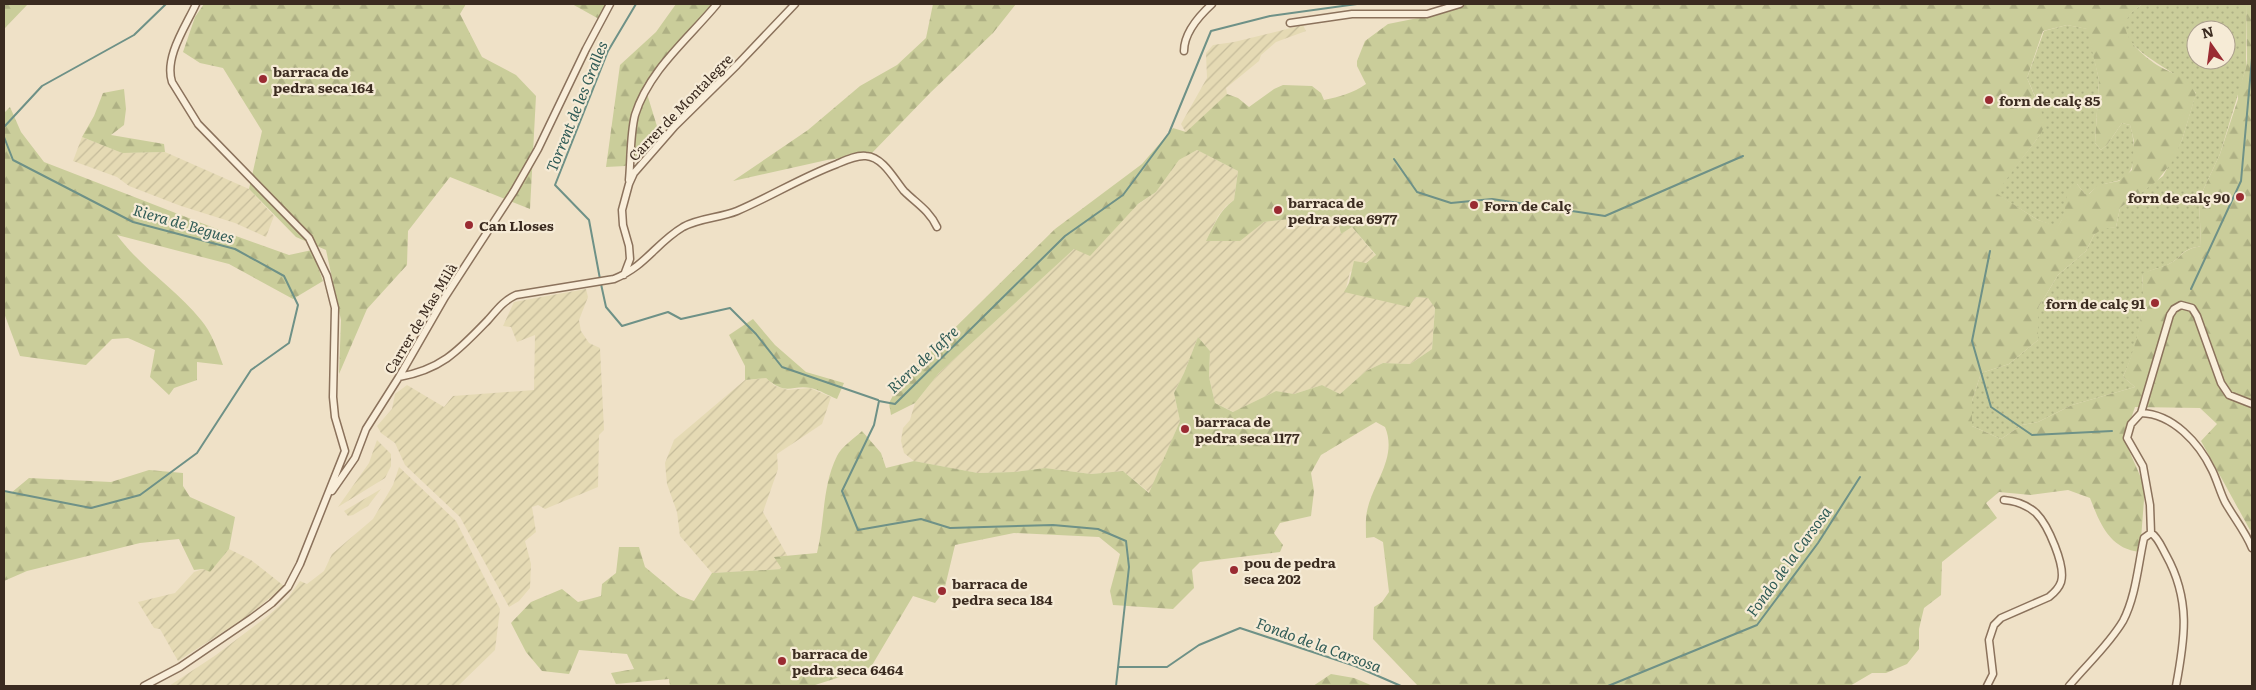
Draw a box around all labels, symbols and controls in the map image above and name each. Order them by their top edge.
north arrow [2186,20,2236,70]
text: N [2199,20,2216,43]
water label: Torrent de les Gralles [539,37,613,175]
street label: Carrer de Montalegre [623,49,737,165]
place label: barraca de pedra seca 164 [273,61,374,97]
marker: barraca de pedra seca 164 [257,73,269,85]
place label: forn de calç 85 [1999,90,2101,110]
marker: forn de calç 85 [1983,94,1995,106]
place label: forn de calç 90 [2128,187,2230,207]
marker: forn de calç 90 [2234,191,2246,203]
place label: barraca de pedra seca 6977 [1288,192,1398,228]
place label: Forn de Calç [1484,195,1572,215]
water label: Riera de Begues [131,198,237,248]
marker: Forn de Calç [1468,199,1480,211]
marker: barraca de pedra seca 6977 [1272,204,1284,216]
place label: Can Lloses [479,215,554,235]
marker: Can Lloses [463,219,475,231]
street label: Carrer de Mas Milà [379,258,461,377]
place label: forn de calç 91 [2046,293,2145,313]
marker: forn de calç 91 [2149,297,2161,309]
water label: Riera de Jafre [881,320,963,398]
place label: barraca de pedra seca 1177 [1195,411,1300,447]
marker: barraca de pedra seca 1177 [1179,423,1191,435]
water label: Fondo de la Carsosa [1740,501,1836,621]
place label: pou de pedra seca 202 [1244,552,1337,588]
marker: pou de pedra seca 202 [1228,564,1240,576]
place label: barraca de pedra seca 184 [952,573,1053,609]
marker: barraca de pedra seca 184 [936,585,948,597]
water label: Fondo de la Carsosa [1253,611,1385,677]
place label: barraca de pedra seca 6464 [792,643,904,679]
marker: barraca de pedra seca 6464 [776,655,788,667]

